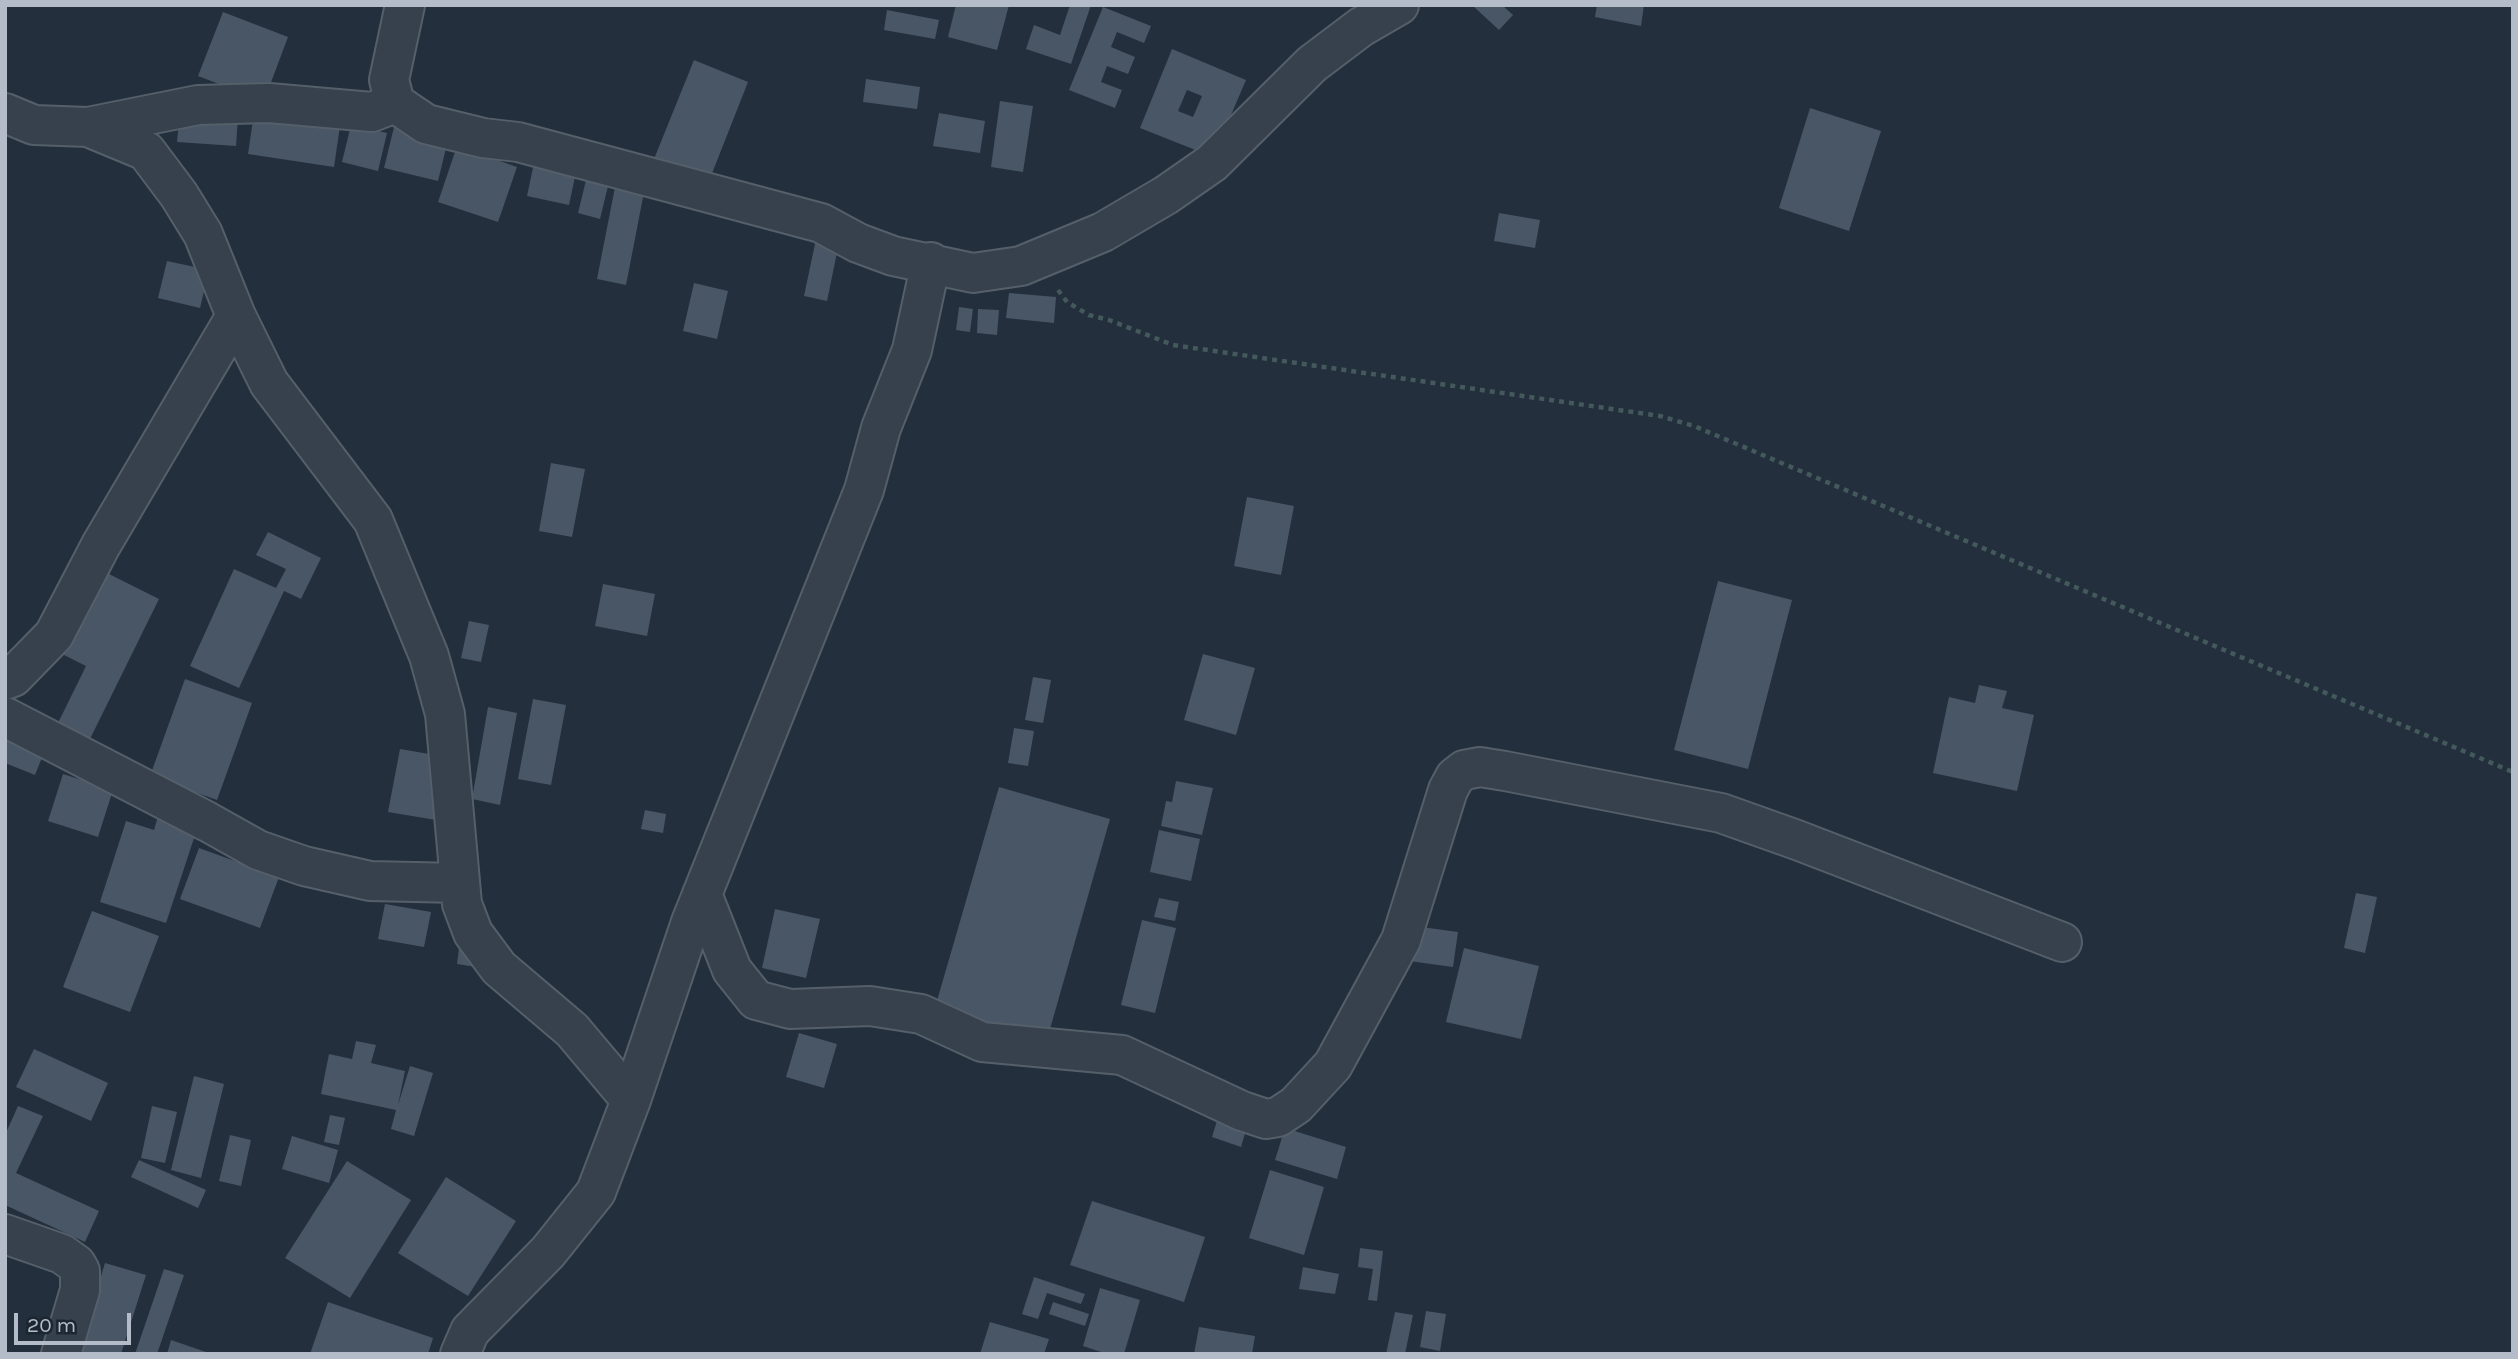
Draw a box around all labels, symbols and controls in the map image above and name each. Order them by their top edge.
scale bar [18,1300,135,1344]
text: 20 m [27,1313,76,1337]

